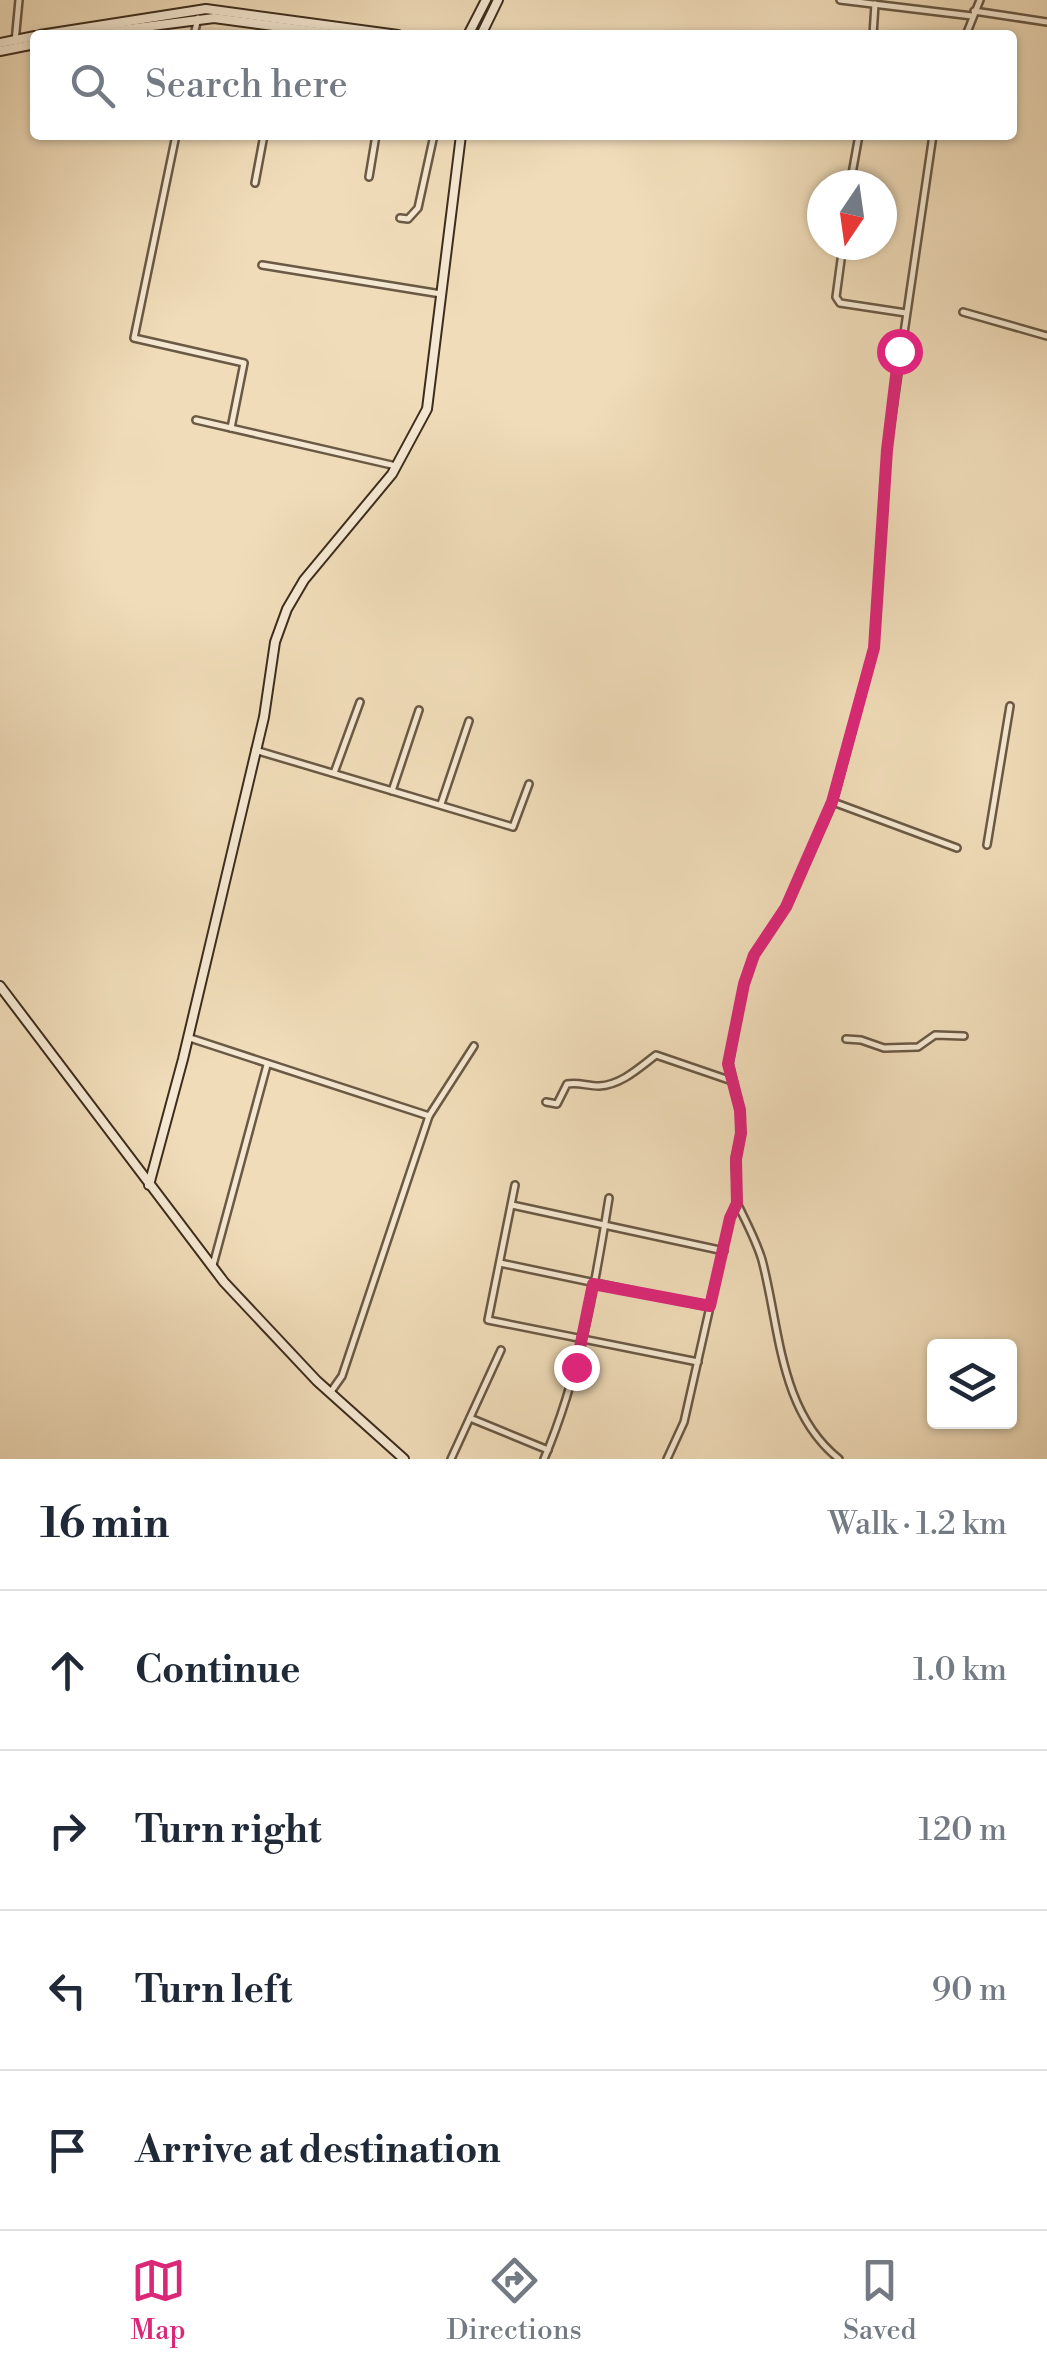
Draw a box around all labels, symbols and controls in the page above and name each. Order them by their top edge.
search box [30,30,1017,140]
icon: search [65,58,120,113]
text: Search here [145,62,348,109]
north arrow [807,170,897,260]
route start [877,329,923,375]
map controls [927,1339,1017,1429]
button: layers [927,1339,1017,1429]
route end [554,1345,600,1391]
text: 16 min [40,1498,169,1551]
text: Walk · 1.2 km [828,1504,1007,1544]
icon: ahead [40,1643,95,1698]
text: Continue [135,1647,300,1694]
text: 1.0 km [913,1650,1007,1690]
icon: right [40,1803,95,1858]
text: Turn right [135,1807,321,1854]
text: 120 m [918,1810,1007,1850]
icon: left [40,1963,95,2018]
text: Turn left [135,1967,292,2014]
text: 90 m [932,1970,1007,2010]
icon: arrive [40,2123,95,2178]
text: Arrive at destination [135,2127,501,2174]
tab: Map [131,2253,186,2348]
tab: Directions [447,2253,582,2348]
tab: Saved [843,2253,916,2348]

